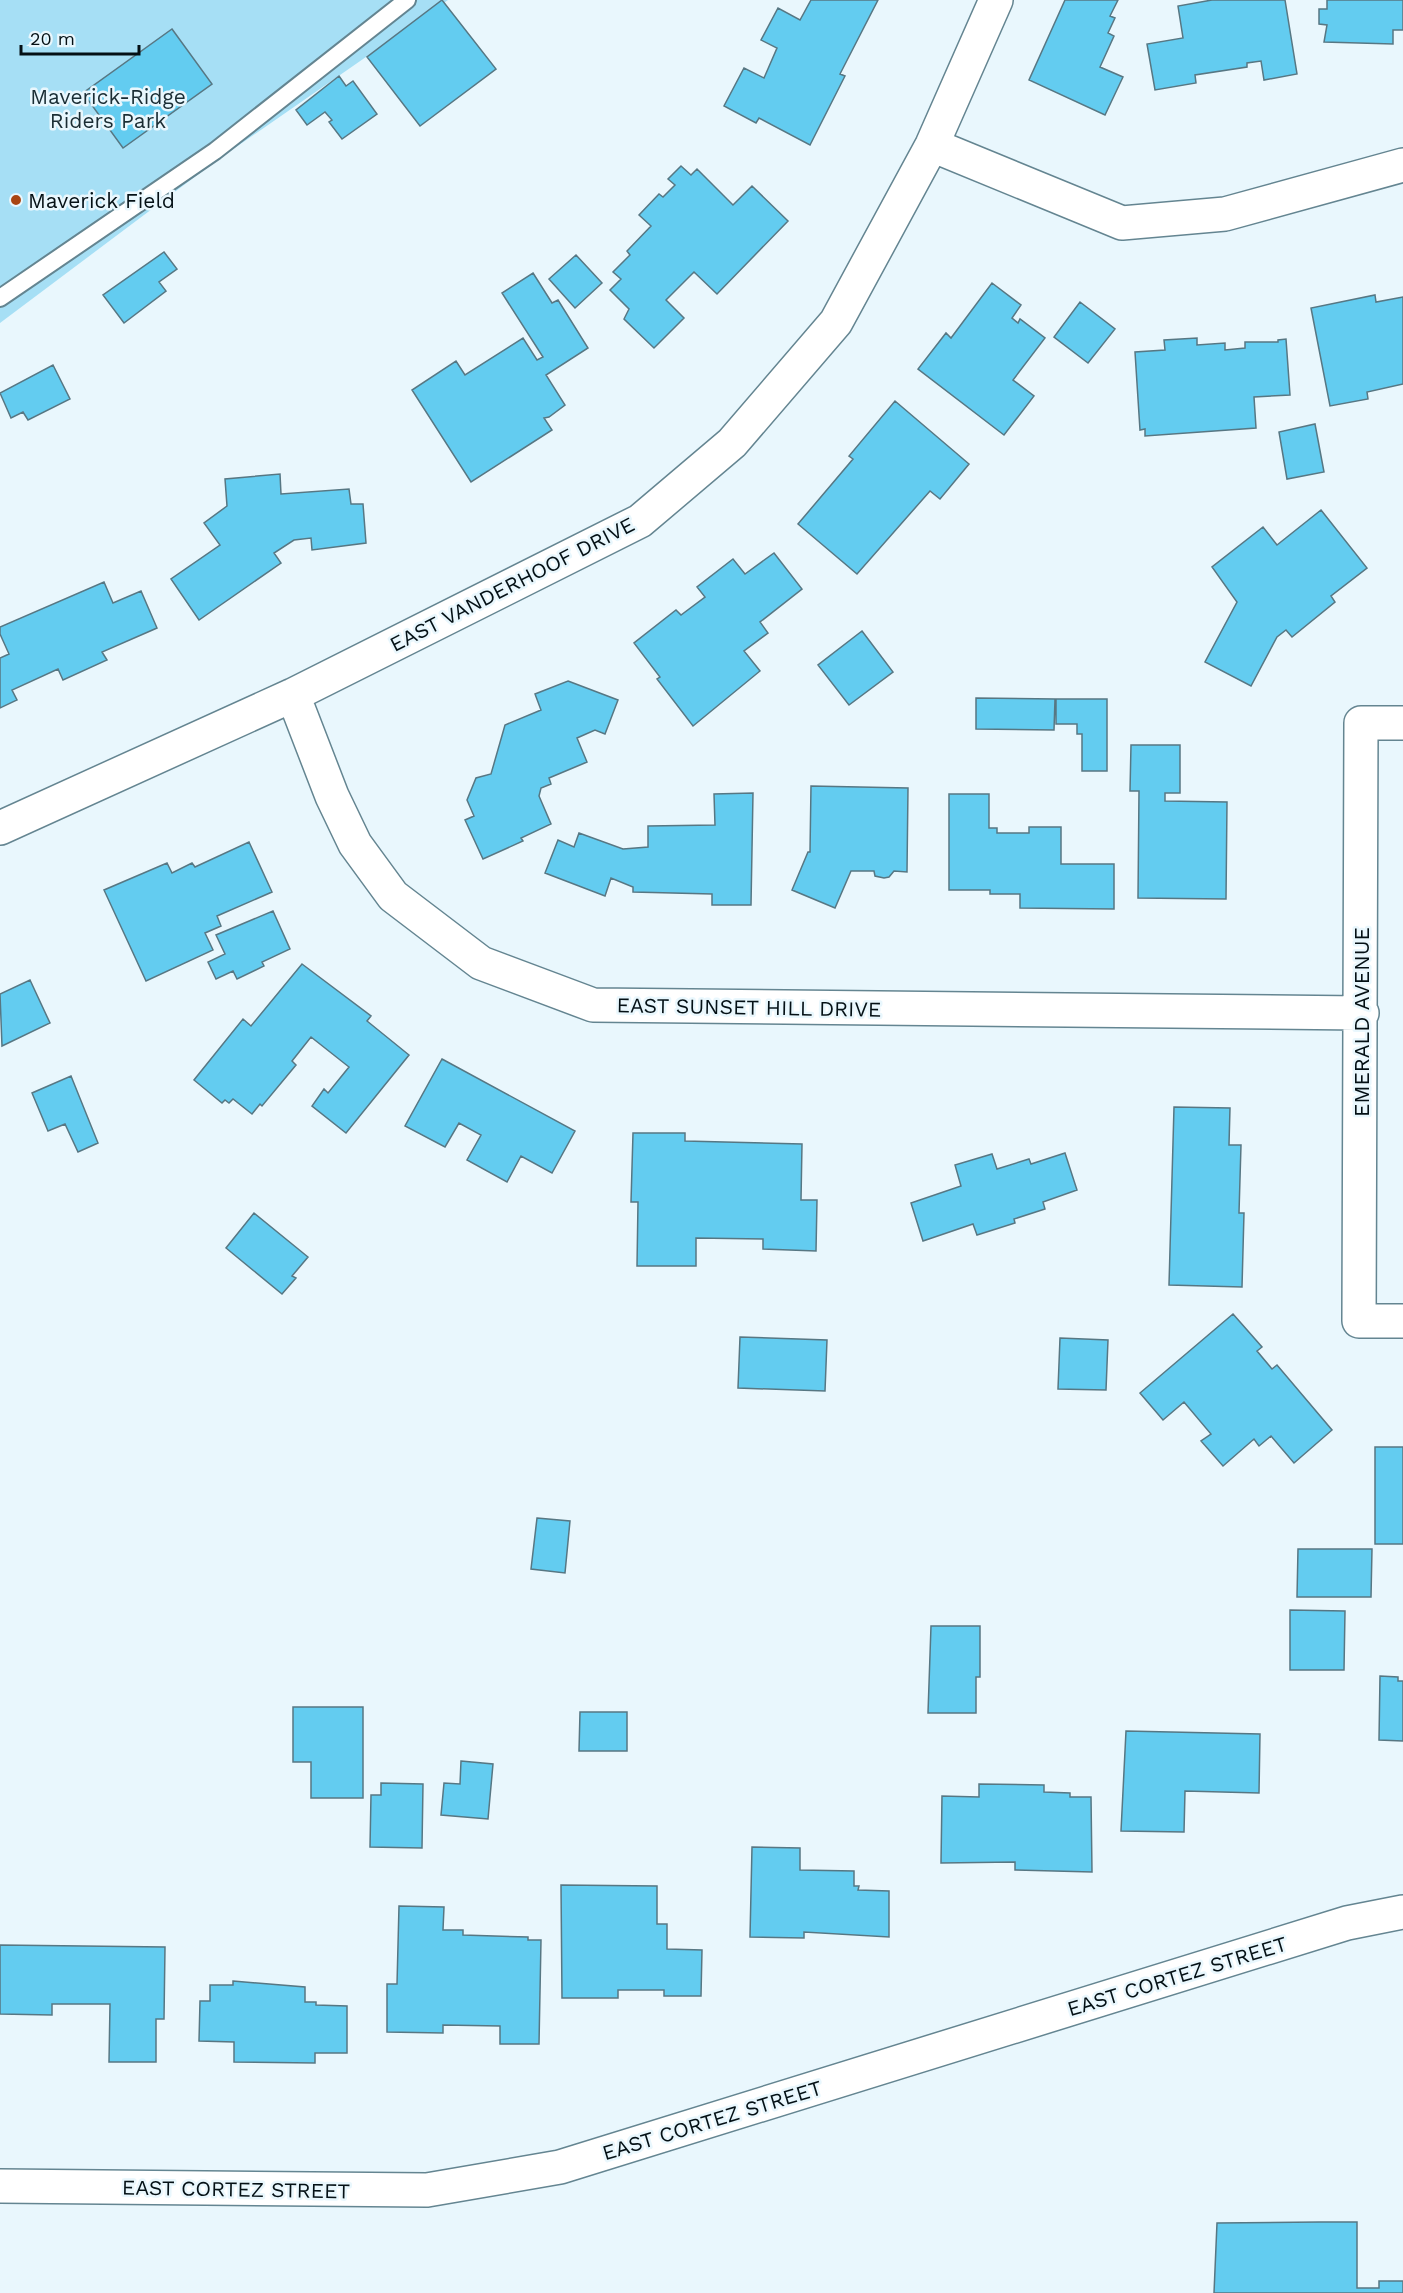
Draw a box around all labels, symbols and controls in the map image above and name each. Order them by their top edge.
scale bar [21,18,140,56]
text: 20 m [30,28,75,49]
park label: Maverick-Ridge Riders Park [30,84,186,133]
place label: Maverick Field [28,188,175,213]
marker: Maverick Field [9,193,23,207]
street label: EAST VANDERHOOF DRIVE [385,511,639,657]
street label: EMERALD AVENUE [1349,927,1374,1117]
street label: EAST SUNSET HILL DRIVE [616,992,882,1022]
street label: EAST CORTEZ STREET [1064,1931,1290,2021]
street label: EAST CORTEZ STREET [599,2075,825,2165]
street label: EAST CORTEZ STREET [122,2175,351,2203]

